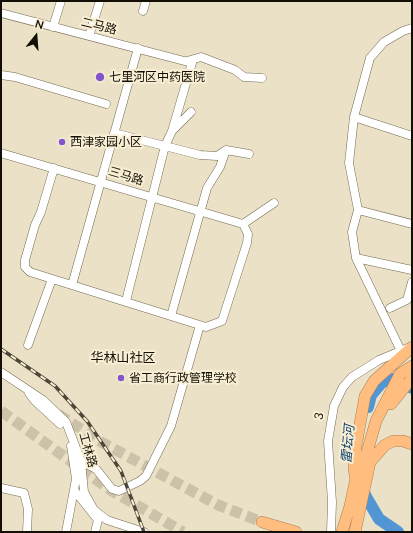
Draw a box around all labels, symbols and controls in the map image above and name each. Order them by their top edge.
street label: 二马路 [80,15,118,37]
north arrow [16,16,56,56]
text: N [34,17,46,32]
place label: 七里河区中药医院 [109,70,205,84]
marker: 七里河区中药医院 [94,71,106,83]
place label: 西津家园小区 [70,135,142,149]
marker: 西津家园小区 [57,137,67,147]
street label: 三马路 [107,164,145,188]
district label: 华林山社区 [91,350,155,366]
place label: 省工商行政管理学校 [129,371,237,385]
marker: 省工商行政管理学校 [116,373,126,383]
street label: 3 [311,411,327,421]
water label: 雷坛河 [339,424,357,464]
street label: 工林路 [76,431,100,469]

